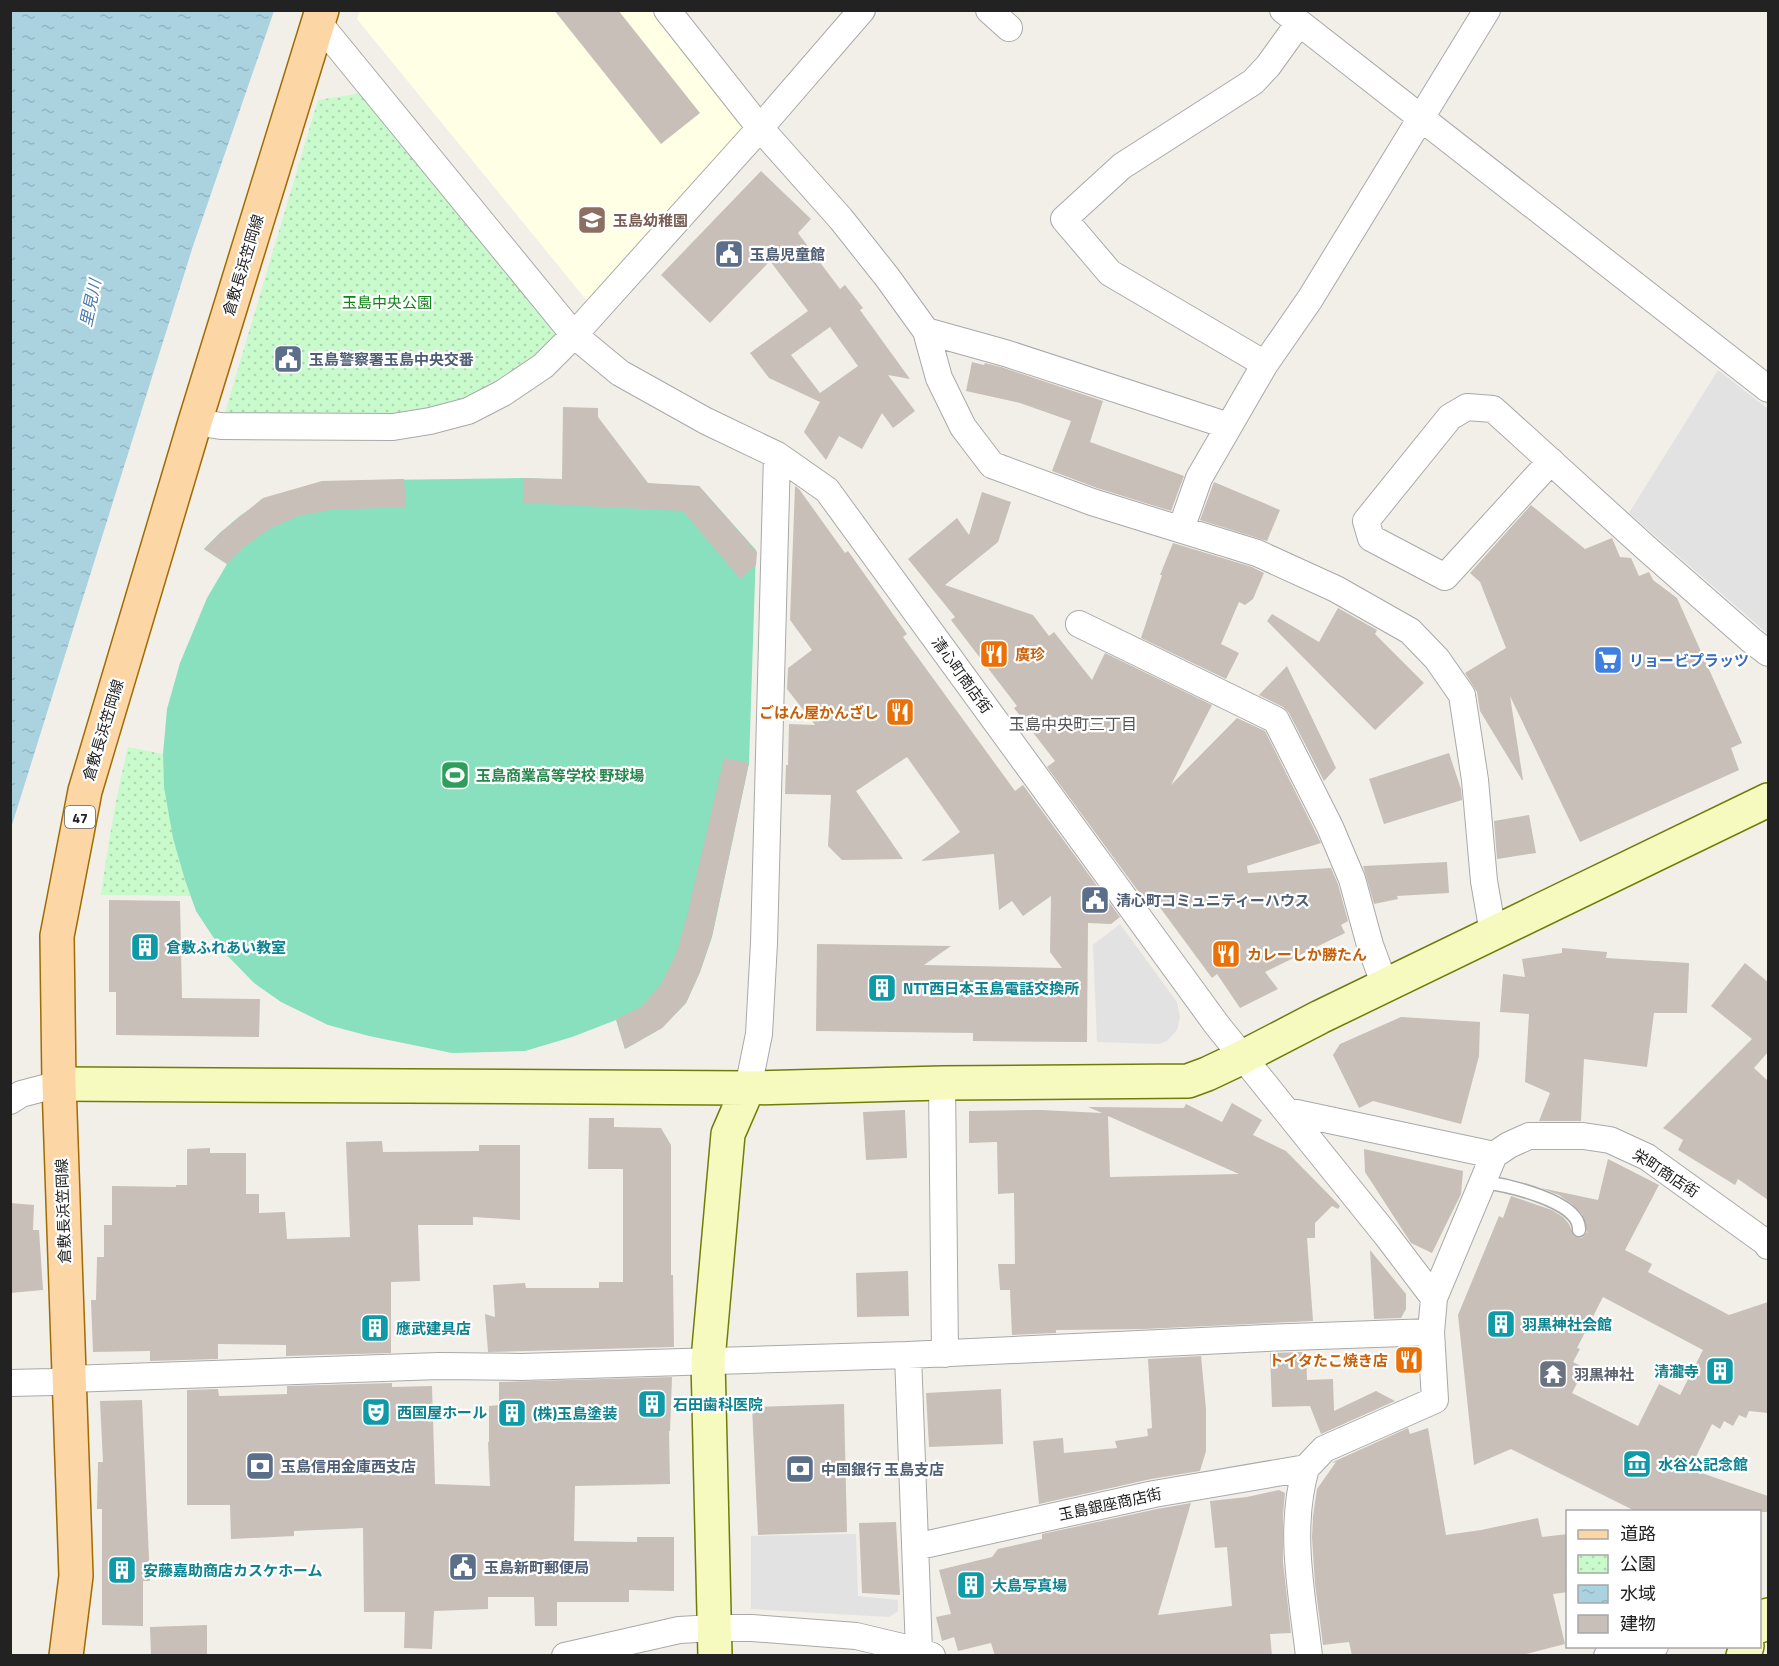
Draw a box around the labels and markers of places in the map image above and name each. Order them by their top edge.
school or university icon: 玉島幼稚園 [576,204,608,236]
place label: 玉島幼稚園 [613,209,688,232]
public building icon: 玉島児童館 [713,238,745,270]
place label: 玉島児童館 [750,243,825,266]
public building icon: 玉島警察署玉島中央交番 [272,343,304,375]
place label: 玉島警察署玉島中央交番 [309,348,474,371]
restaurant icon: 廣珍 [978,638,1010,670]
place label: 廣珍 [1015,643,1045,666]
supermarket icon: リョービプラッツ [1592,644,1624,676]
place label: リョービプラッツ [1629,649,1749,672]
restaurant icon: ごはん屋かんざし [884,696,916,728]
place label: ごはん屋かんざし [759,701,879,724]
sports icon: 玉島商業高等学校 野球場 [439,759,471,791]
place label: 玉島商業高等学校 野球場 [476,764,644,787]
public building icon: 清心町コミュニティーハウス [1079,884,1111,916]
place label: 清心町コミュニティーハウス [1116,889,1310,912]
building icon: 倉敷ふれあい教室 [129,931,161,963]
place label: 倉敷ふれあい教室 [166,936,286,959]
restaurant icon: カレーしか勝たん [1210,938,1242,970]
place label: カレーしか勝たん [1247,943,1367,966]
building icon: NTT西日本玉島電話交換所 [866,972,898,1004]
place label: NTT西日本玉島電話交換所 [903,977,1079,1000]
building icon: 羽黒神社会館 [1485,1308,1517,1340]
building icon: 應武建具店 [359,1312,391,1344]
place label: 羽黒神社会館 [1522,1313,1612,1336]
place label: 應武建具店 [396,1317,471,1340]
restaurant icon: トイタたこ焼き店 [1393,1344,1425,1376]
place label: トイタたこ焼き店 [1269,1349,1388,1372]
building icon: 清瀧寺 [1704,1355,1736,1387]
temple icon: 羽黒神社 [1537,1358,1569,1390]
place label: 清瀧寺 [1654,1360,1699,1383]
place label: 羽黒神社 [1574,1363,1634,1386]
building icon: 石田歯科医院 [636,1388,668,1420]
place label: 石田歯科医院 [673,1393,763,1416]
theatre icon: 西国屋ホール [360,1396,392,1428]
building icon: (株)玉島塗装 [496,1397,528,1429]
place label: 西国屋ホール [397,1401,487,1424]
place label: (株)玉島塗装 [533,1402,617,1425]
museum icon: 水谷公記念館 [1621,1448,1653,1480]
bank icon: 玉島信用金庫西支店 [244,1450,276,1482]
bank icon: 中国銀行 玉島支店 [784,1453,816,1485]
place label: 水谷公記念館 [1658,1453,1748,1476]
place label: 玉島信用金庫西支店 [281,1455,416,1478]
place label: 中国銀行 玉島支店 [821,1458,944,1481]
public building icon: 玉島新町郵便局 [447,1551,479,1583]
building icon: 安藤嘉助商店カスケホーム [106,1554,138,1586]
place label: 玉島新町郵便局 [484,1556,589,1579]
place label: 安藤嘉助商店カスケホーム [143,1559,323,1582]
building icon: 大島写真場 [955,1569,987,1601]
place label: 大島写真場 [992,1574,1067,1597]

